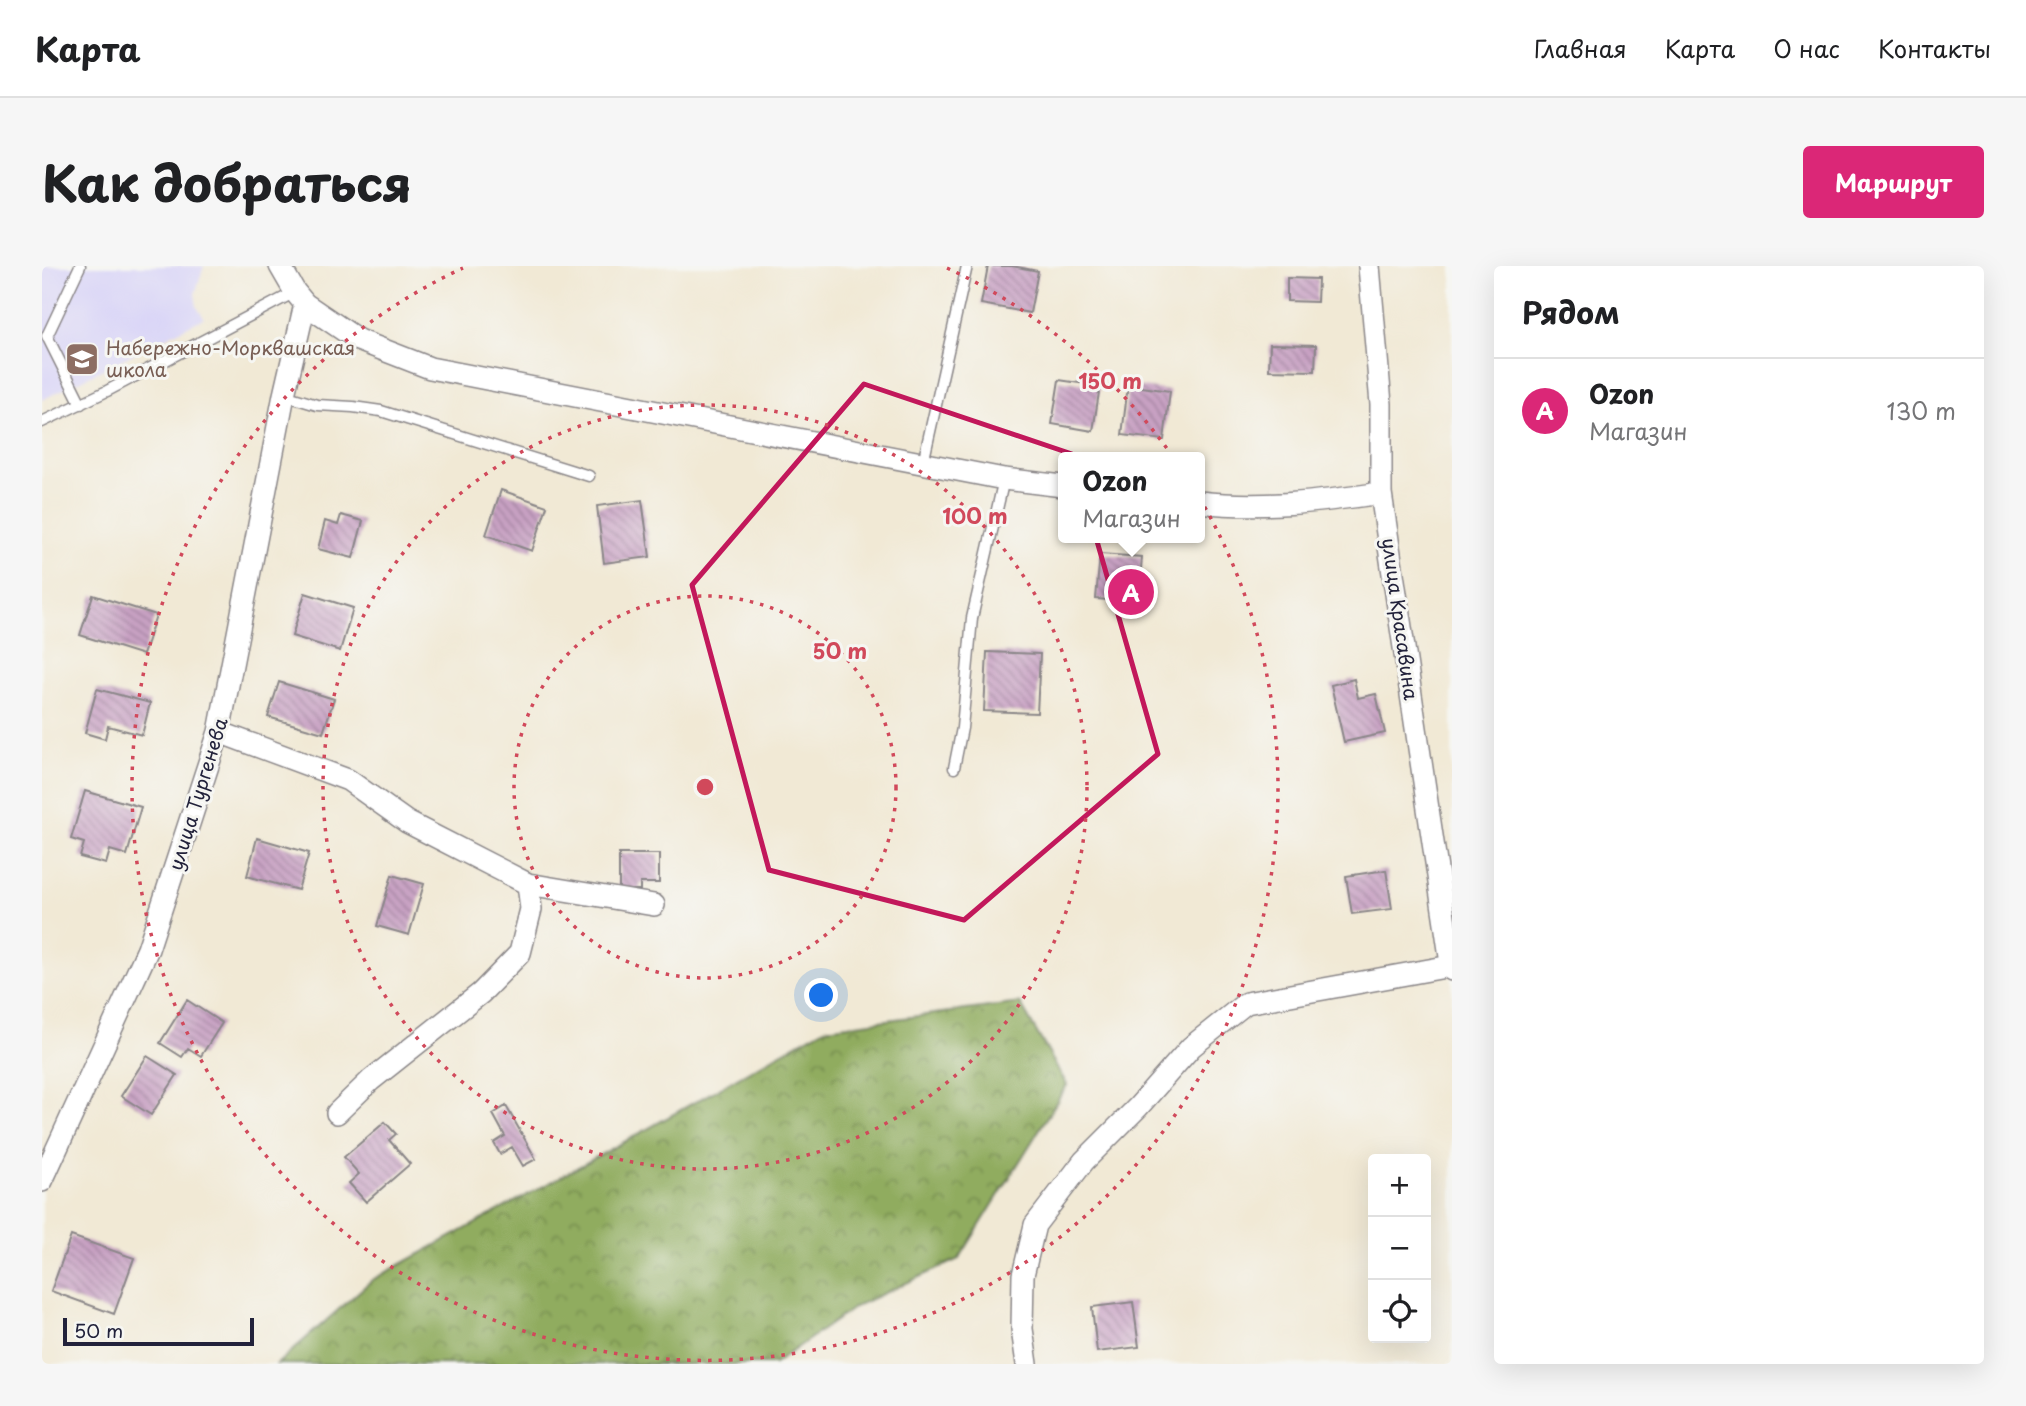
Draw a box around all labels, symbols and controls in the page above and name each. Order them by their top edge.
text: Карта [35,23,141,73]
text: Главная [1534,30,1627,66]
text: Карта [1665,30,1735,66]
text: О нас [1773,30,1840,66]
text: Контакты [1878,30,1991,66]
text: Как добраться [42,145,412,219]
button: Маршрут [1803,146,1984,218]
text: Рядом [1522,289,1620,334]
place label: Набережно-Морквашская школа [106,333,355,383]
school or university icon: Набережно-Морквашская школа [63,340,101,378]
text: 150 m [1078,364,1142,396]
text: Ozon [1589,374,1654,413]
text: A [1536,393,1554,428]
text: 130 m [1886,393,1956,428]
text: Магазин [1589,413,1688,448]
popup [1058,452,1205,543]
text: Ozon [1082,461,1148,500]
text: 100 m [942,499,1008,531]
text: Магазин [1082,500,1181,535]
street label: улица Красавина [1376,536,1426,702]
pin: A [1108,566,1154,618]
text: 50 m [813,634,867,666]
street label: улица Тургенева [160,714,234,874]
centre of rings [693,775,717,799]
your location [804,978,838,1012]
map controls [1368,1154,1431,1343]
button: + [1368,1154,1431,1217]
button: − [1368,1217,1431,1280]
button: locate [1368,1280,1431,1343]
scale bar [63,1315,254,1347]
text: 50 m [74,1316,123,1344]

